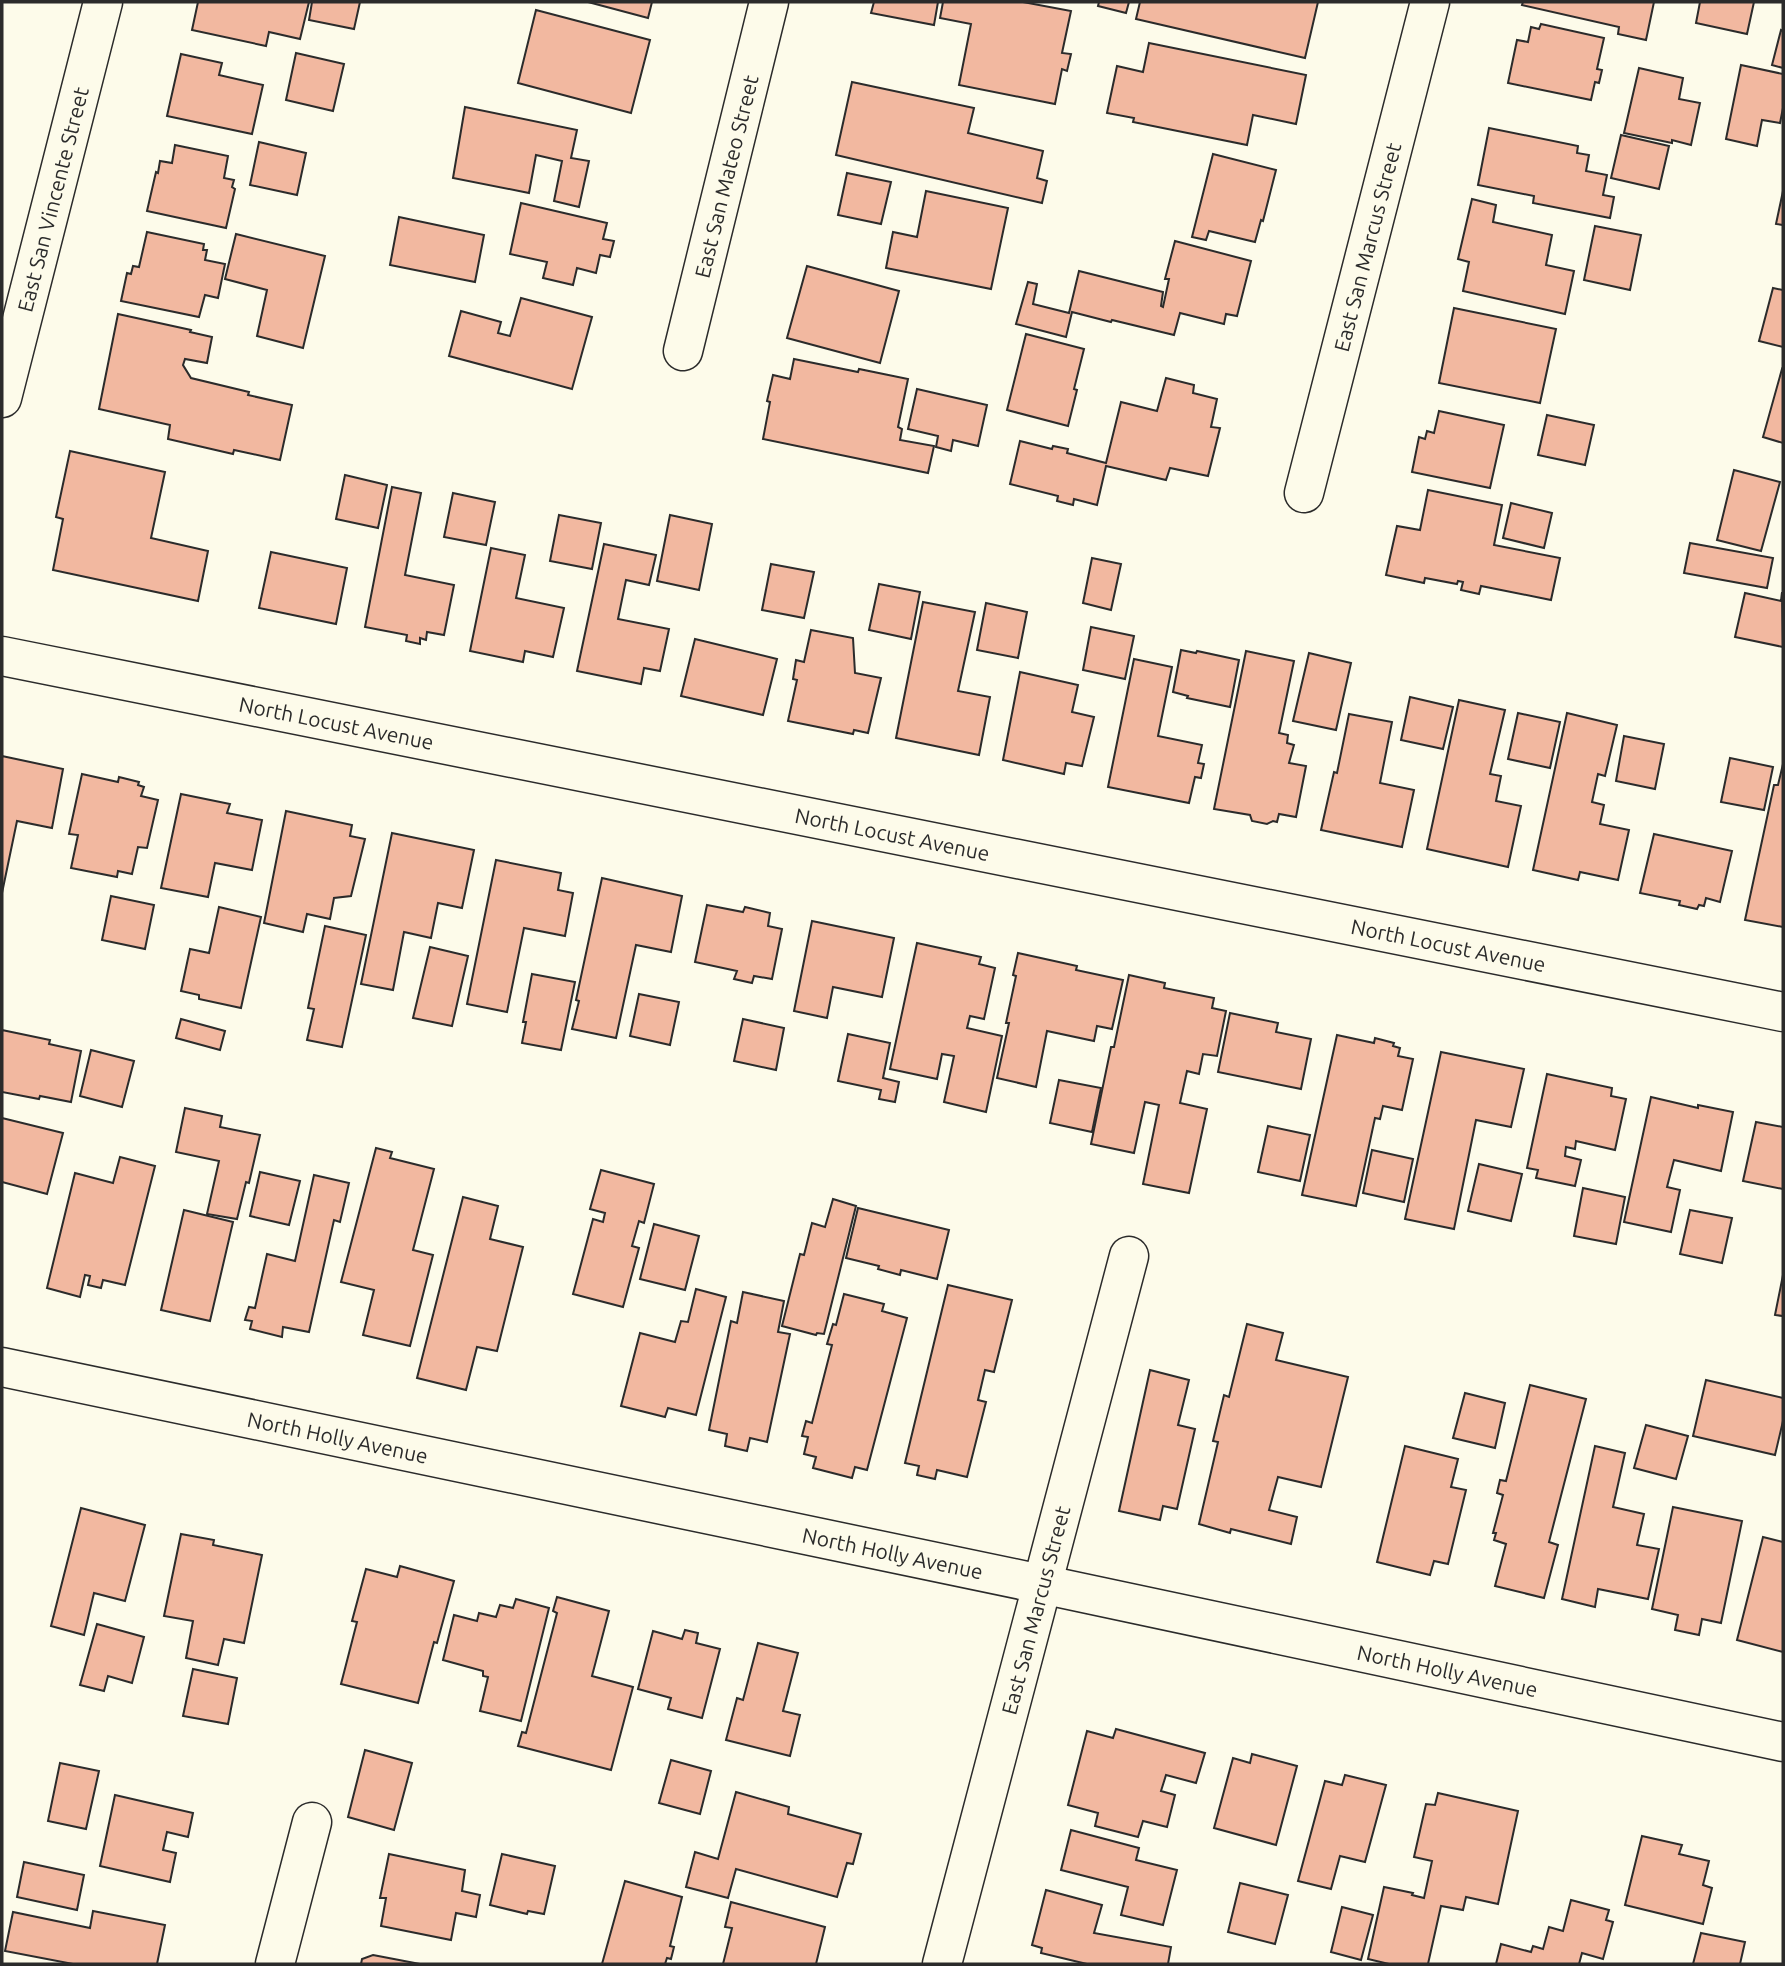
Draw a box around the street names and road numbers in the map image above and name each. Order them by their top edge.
street label: East San Mateo Street [690,72,763,280]
street label: East San Vincente Street [12,84,93,314]
street label: East San Marcus Street [1329,140,1405,354]
street label: North Locust Avenue [237,692,436,754]
street label: North Locust Avenue [793,803,992,865]
street label: North Locust Avenue [1349,914,1548,976]
street label: North Holly Avenue [245,1407,430,1468]
street label: East San Marcus Street [996,1503,1074,1717]
street label: North Holly Avenue [800,1522,985,1584]
street label: North Holly Avenue [1355,1640,1540,1701]

